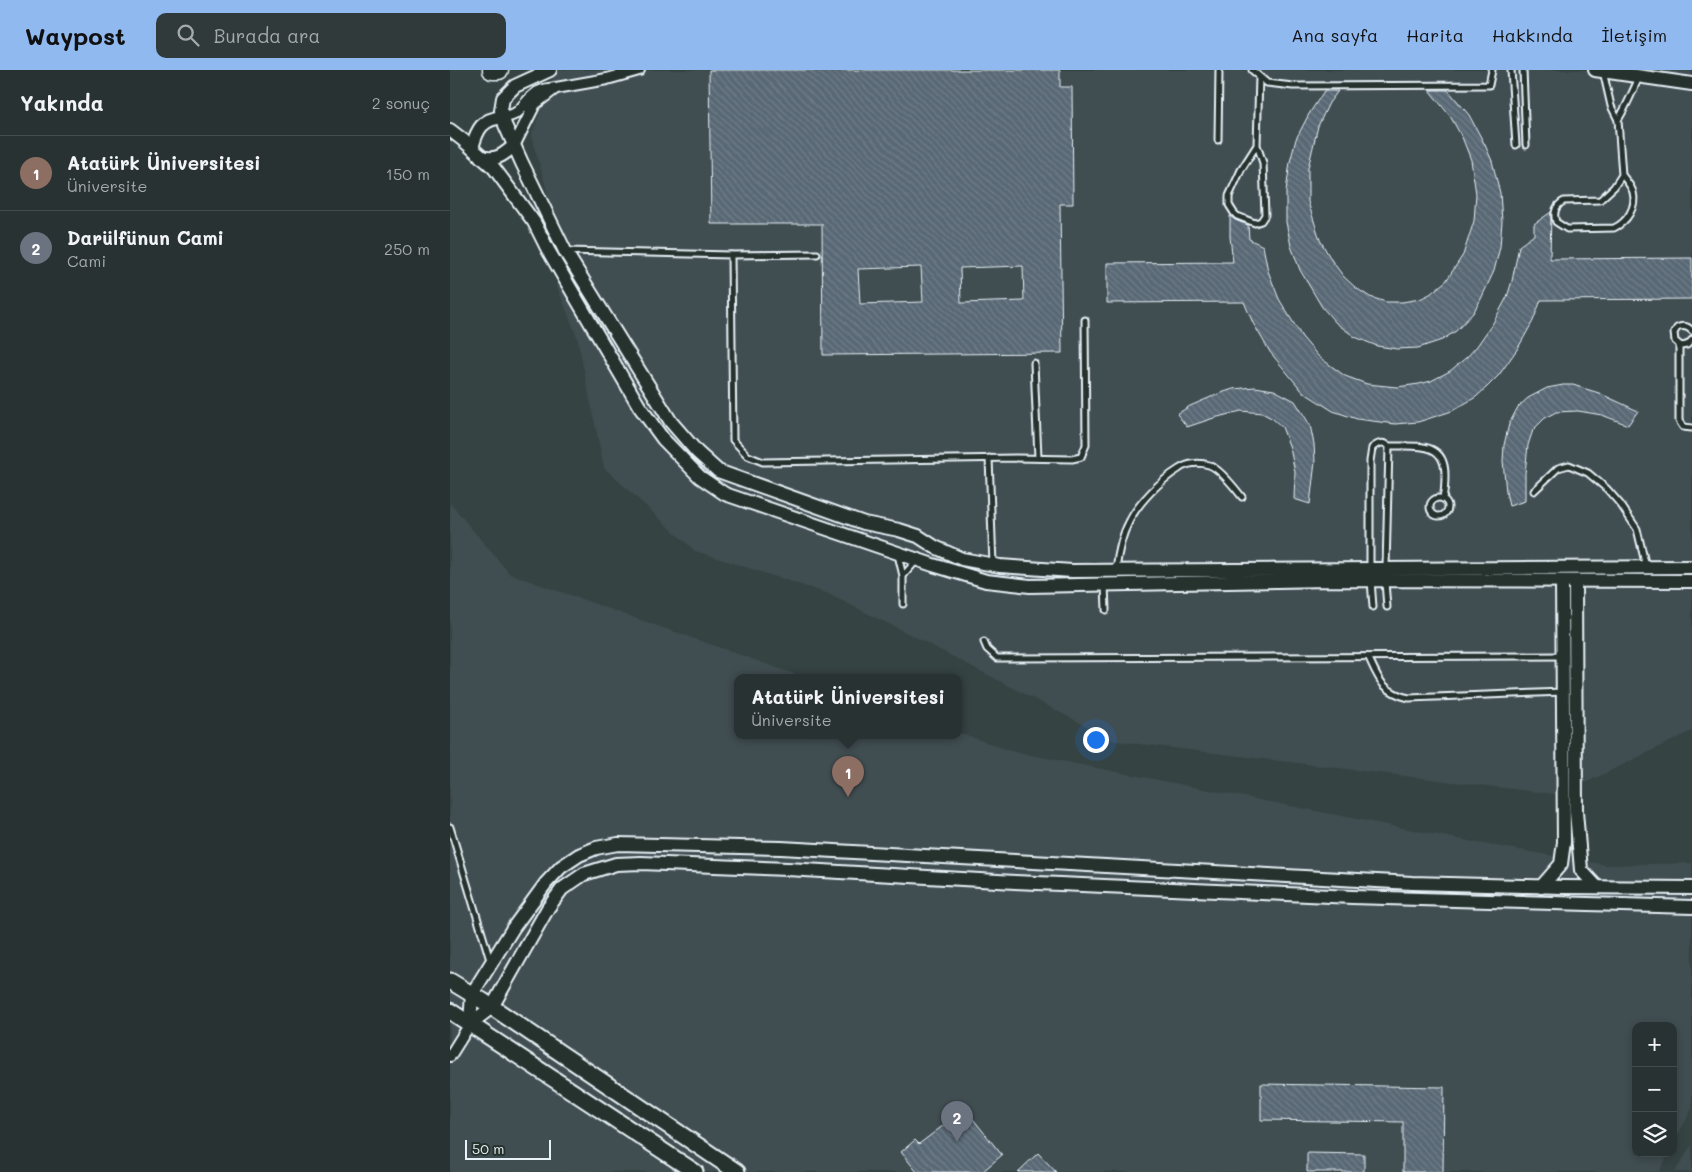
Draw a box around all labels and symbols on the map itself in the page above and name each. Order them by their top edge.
your location [1083,727,1109,753]
pin: 1 [832,756,864,797]
pin: 2 [941,1101,973,1142]
scale bar [465,1137,551,1160]

